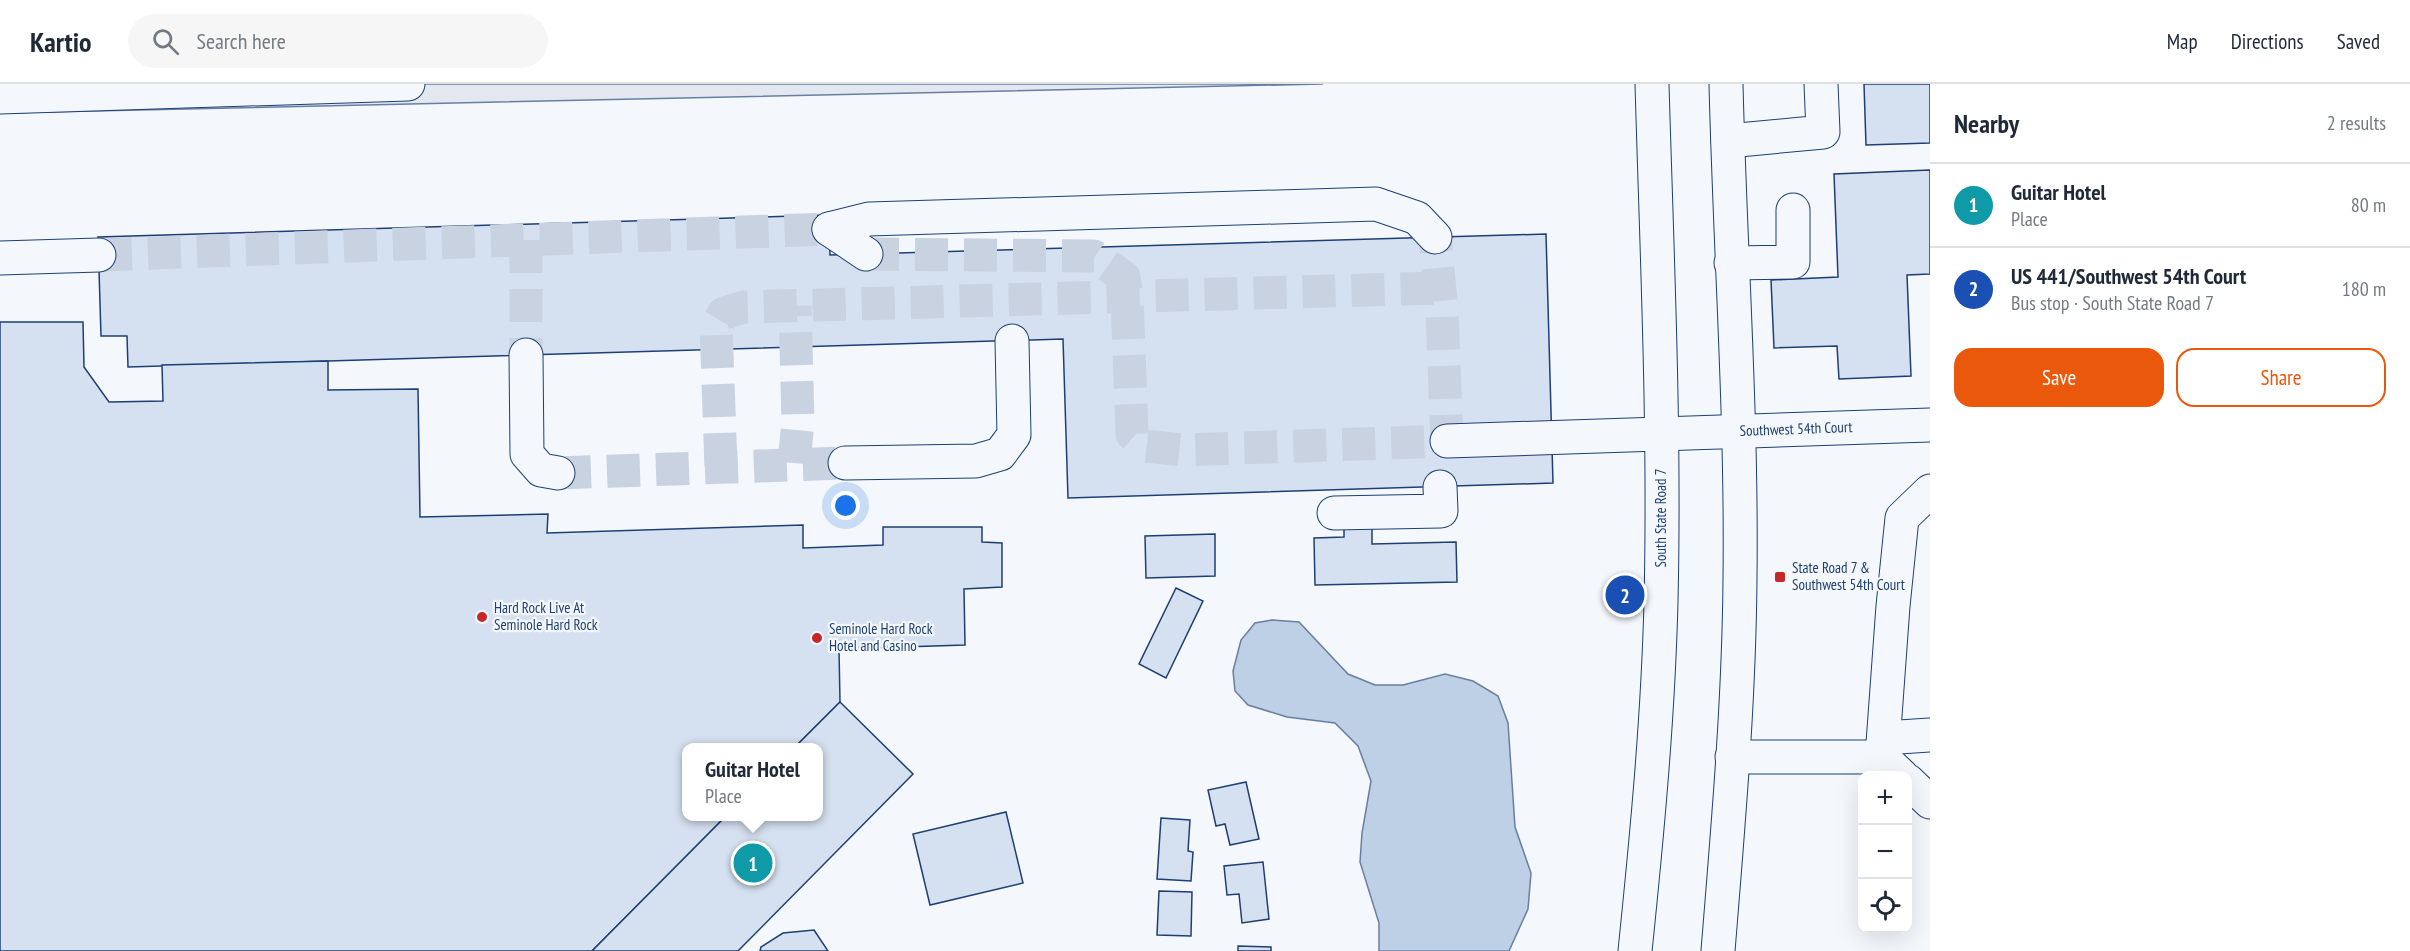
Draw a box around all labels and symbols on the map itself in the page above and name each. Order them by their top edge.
street label: Southwest 54th Court [1739,417,1853,440]
street label: South State Road 7 [1651,469,1670,567]
your location [831,491,860,520]
place label: State Road 7 & Southwest 54th Court [1792,558,1905,594]
marker: State Road 7 & Southwest 54th Court [1773,570,1787,584]
pin: 2 [1606,572,1644,618]
place label: Hard Rock Live At Seminole Hard Rock [494,598,598,634]
marker: Hard Rock Live At Seminole Hard Rock [475,610,489,624]
place label: Seminole Hard Rock Hotel and Casino [829,619,933,655]
marker: Seminole Hard Rock Hotel and Casino [810,631,824,645]
pin: 1 [734,840,772,886]

